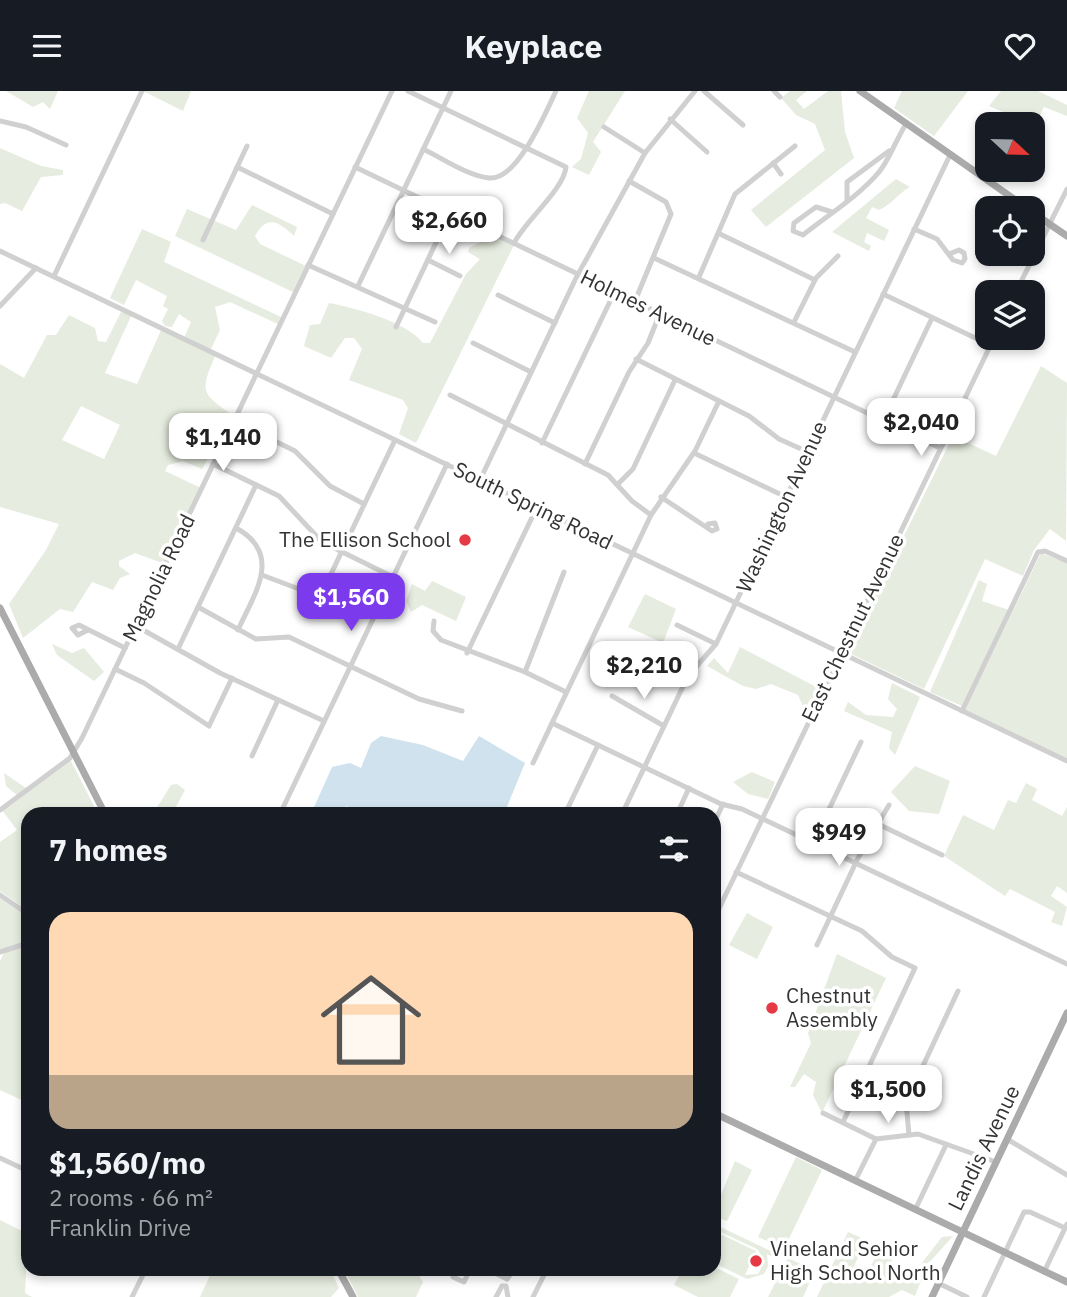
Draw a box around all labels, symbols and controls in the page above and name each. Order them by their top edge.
text: Keyplace [464,25,603,67]
icon: menu [28,27,66,65]
icon: heart [1001,27,1039,65]
north arrow [975,112,1045,182]
map controls [975,112,1045,350]
button: locate [975,196,1045,266]
pin: $2,660 [392,197,506,256]
text: $2,660 [411,204,487,234]
street label: Holmes Avenue [576,262,721,352]
button: layers [975,280,1045,350]
pin: $2,040 [864,399,978,458]
text: $2,040 [883,406,959,436]
pin: $1,140 [166,413,280,473]
street label: Washington Avenue [729,416,833,597]
text: $1,140 [185,421,261,451]
street label: South Spring Road [449,454,618,556]
street label: Magnolia Road [115,509,201,646]
place label: The Ellison School [279,525,451,553]
street label: East Chestnut Avenue [794,529,910,726]
marker: The Ellison School [457,532,473,548]
pin: $1,560 [294,573,408,633]
text: $1,560 [313,581,389,611]
pin: $2,210 [587,641,701,701]
text: $2,210 [606,649,682,679]
pin: $949 [798,809,880,868]
text: $949 [811,816,867,846]
text: 7 homes [49,830,168,869]
icon: filters [655,830,693,868]
icon: home [308,957,434,1083]
place label: Chestnut Assembly [786,981,878,1033]
marker: Chestnut Assembly [764,1000,780,1016]
pin: $1,500 [831,1065,945,1125]
text: $1,500 [850,1073,926,1103]
street label: Landis Avenue [941,1080,1026,1215]
text: $1,560/mo [49,1143,206,1182]
text: 2 rooms · 66 m² [49,1182,213,1212]
text: Franklin Drive [49,1212,191,1242]
place label: Vineland Sehior High School North [770,1234,941,1286]
marker: Vineland Sehior High School North [748,1253,764,1269]

